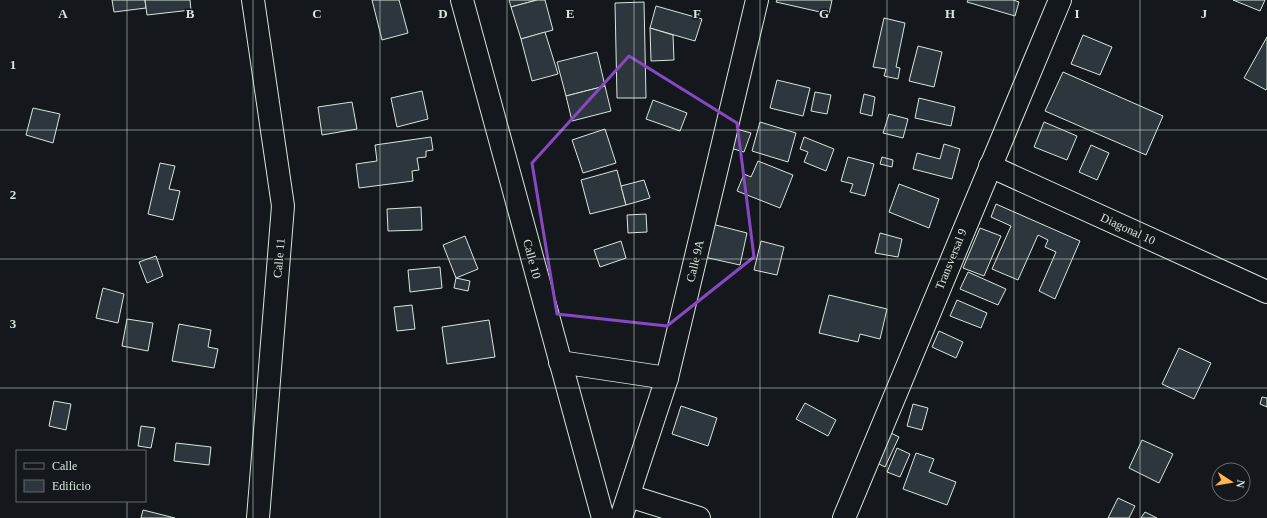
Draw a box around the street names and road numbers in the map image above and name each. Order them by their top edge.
street label: Diagonal 10 [1098,210,1158,248]
street label: Transversal 9 [932,226,970,292]
street label: Calle 11 [270,238,288,278]
street label: Calle 10 [520,238,544,280]
street label: Calle 9A [683,238,707,284]

